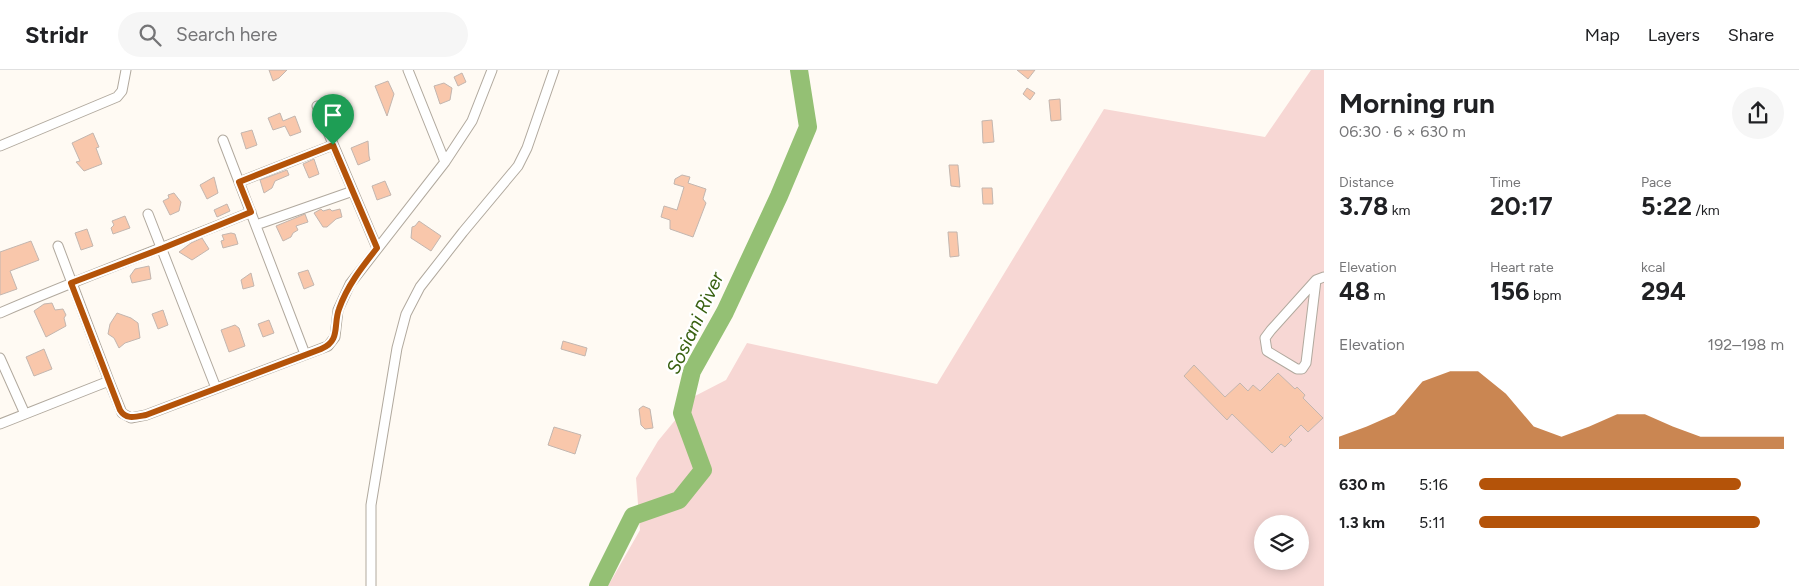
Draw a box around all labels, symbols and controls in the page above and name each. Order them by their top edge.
search box [118,12,468,57]
text: Stridr [25,20,88,49]
icon: search [136,21,164,49]
text: Search here [176,23,277,46]
text: Map [1585,24,1620,46]
text: Layers [1648,24,1700,46]
text: Share [1728,24,1774,46]
text: Morning run [1339,86,1495,120]
button: share [1732,87,1784,139]
pin [312,94,354,145]
icon: arrive [319,101,347,129]
text: 06:30 · 6 × 630 m [1339,122,1466,141]
text: Distance [1339,174,1394,191]
text: Time [1490,174,1521,191]
text: Pace [1641,174,1671,191]
text: 3.78 [1339,191,1388,221]
text: 20:17 [1490,191,1553,221]
text: 5:22 [1641,191,1692,221]
text: km [1388,202,1410,219]
text: /km [1692,202,1720,219]
text: Elevation [1339,259,1397,276]
text: Heart rate [1490,259,1554,276]
text: kcal [1641,259,1665,276]
water label: Sosiani River [661,268,729,378]
text: 48 [1339,276,1370,306]
text: 156 [1490,276,1530,306]
text: 294 [1641,276,1686,306]
text: m [1370,287,1386,304]
text: bpm [1530,287,1561,304]
text: Elevation [1339,335,1405,354]
text: 192–198 m [1708,335,1784,354]
text: 630 m [1339,475,1385,494]
text: 5:16 [1419,475,1448,494]
text: 1.3 km [1339,513,1385,532]
text: 5:11 [1419,513,1445,532]
map controls [1254,515,1309,570]
button: layers [1254,515,1309,570]

